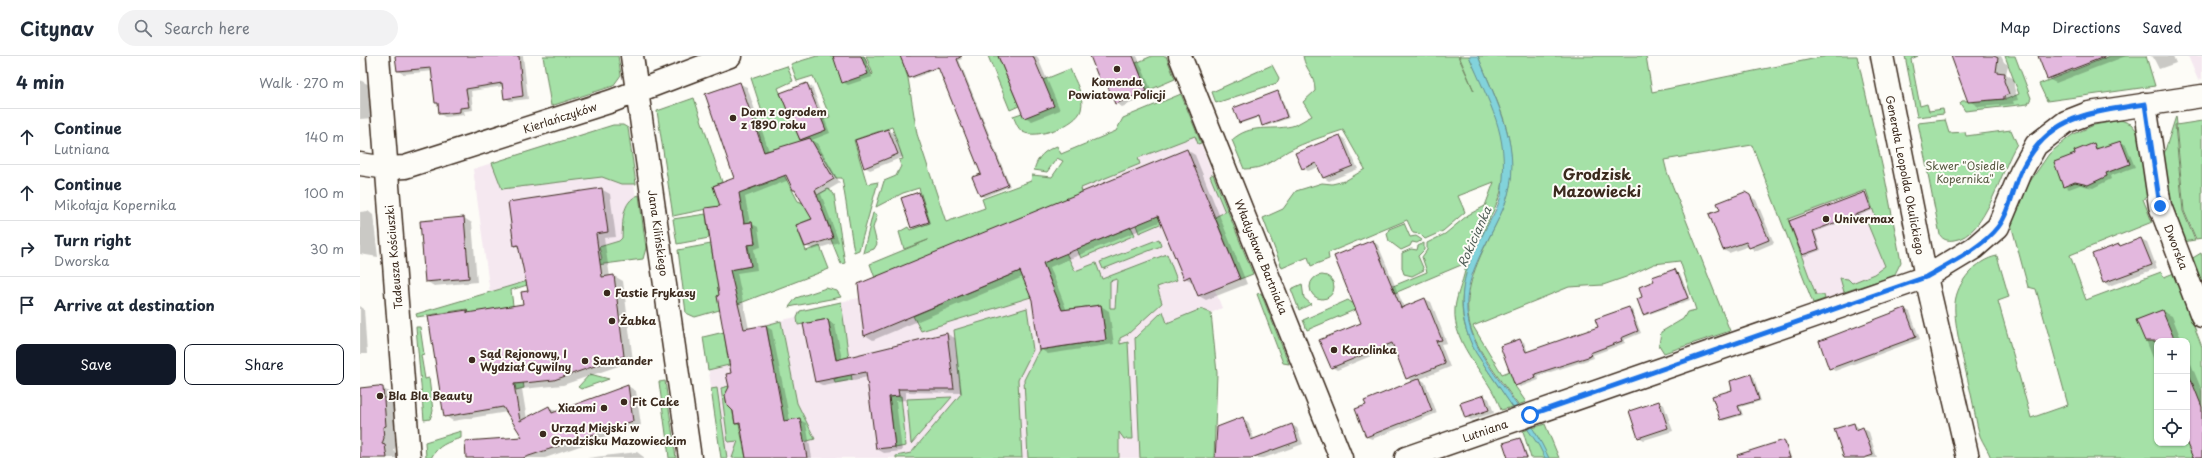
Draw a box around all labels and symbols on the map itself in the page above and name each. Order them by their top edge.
marker: Komenda Powiatowa Policji [1112,64,1122,74]
place label: Komenda Powiatowa Policji [1068,73,1166,103]
street label: Generała Leopolda Okulickiego [1882,94,1929,256]
street label: Kierlańczyków [521,98,599,137]
place label: Dom z ogrodem z 1890 roku [741,103,827,133]
marker: Dom z ogrodem z 1890 roku [728,113,738,123]
park label: Skwer "Osiedle Kopernika" [1925,157,2005,187]
district label: Grodzisk Mazowiecki [1553,162,1642,202]
street label: Jana Kilińskiego [644,189,673,277]
street label: Władysława Bartniaka [1231,197,1292,317]
route end [2151,197,2169,215]
water label: Rokicianka [1453,203,1496,270]
street label: Tadeusza Kościuszki [380,204,407,310]
place label: Univermax [1834,210,1894,227]
marker: Univermax [1821,214,1831,224]
street label: Dworska [2160,222,2193,272]
place label: Fastie Frykasy [615,284,696,301]
marker: Fastie Frykasy [602,288,612,298]
place label: Żabka [620,312,657,329]
marker: Żabka [607,316,617,326]
place label: Karolinka [1342,341,1398,358]
place label: Sąd Rejonowy, I Wydział Cywilny [480,345,571,375]
marker: Karolinka [1329,345,1339,355]
place label: Santander [593,352,653,369]
marker: Sąd Rejonowy, I Wydział Cywilny [467,355,477,365]
marker: Santander [580,356,590,366]
place label: Bla Bla Beauty [388,387,472,404]
marker: Bla Bla Beauty [375,391,385,401]
place label: Fit Cake [632,393,679,410]
marker: Fit Cake [619,397,629,407]
place label: Xiaomi [558,399,597,416]
marker: Xiaomi [599,403,609,413]
route start [1521,406,1539,424]
street label: Lutniana [1460,415,1510,446]
place label: Urząd Miejski w Grodzisku Mazowieckim [551,419,687,449]
marker: Urząd Miejski w Grodzisku Mazowieckim [538,429,548,439]

